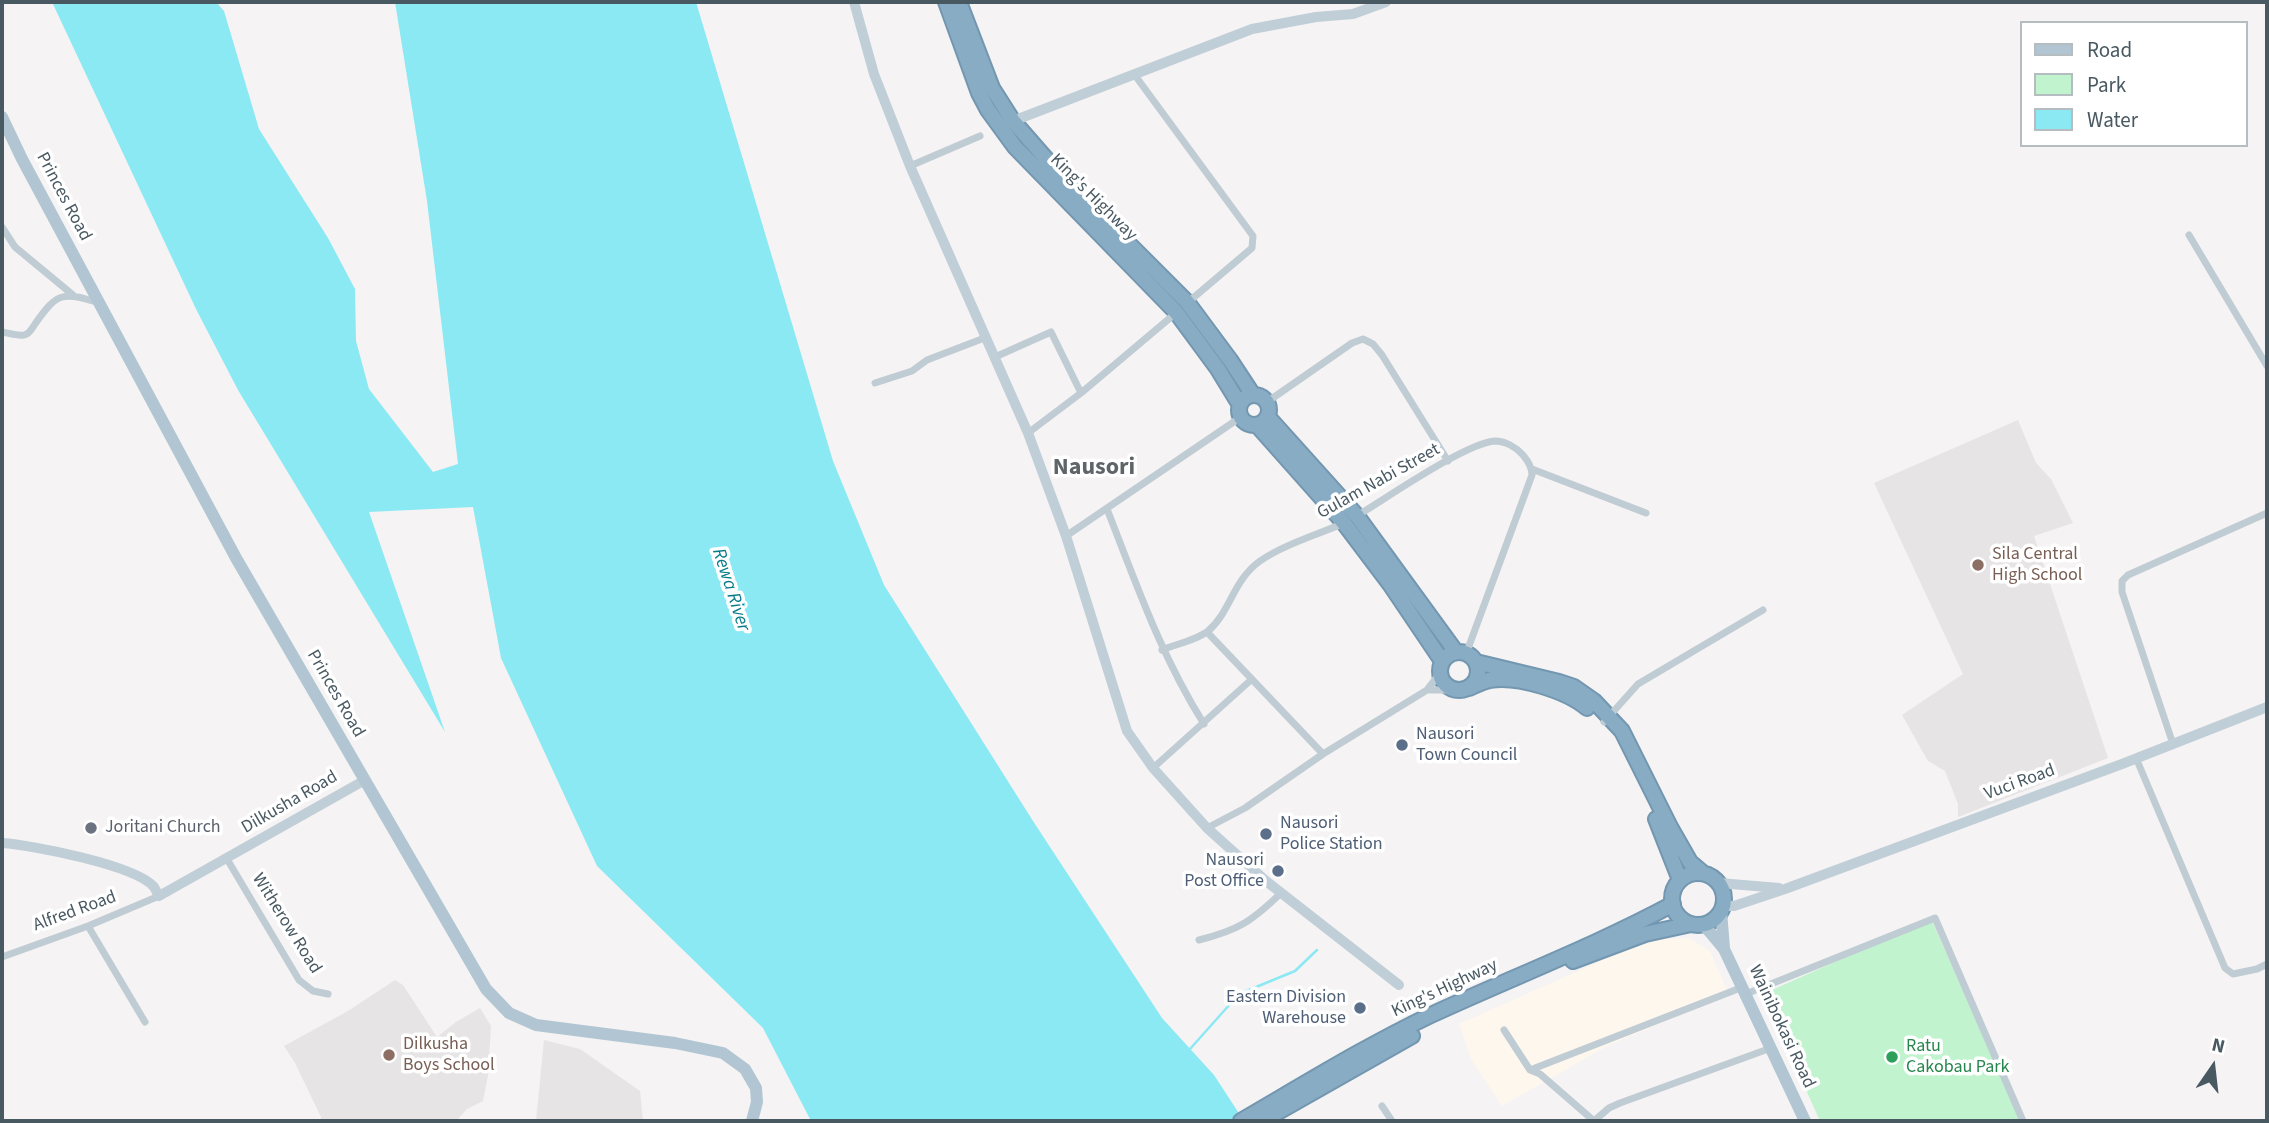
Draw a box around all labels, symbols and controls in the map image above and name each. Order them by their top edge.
legend [2021,21,2248,147]
text: Road [2087,35,2132,65]
text: Park [2087,70,2126,100]
text: Water [2087,105,2138,135]
street label: Princes Road [31,149,95,245]
street label: King's Highway [1045,150,1141,246]
street label: Gulam Nabi Street [1314,439,1444,525]
district label: Nausori [1053,455,1135,483]
place label: Sila Central High School [1992,544,2082,586]
water label: Rewa River [706,546,754,634]
marker: Sila Central High School [1970,557,1986,573]
street label: Princes Road [301,646,369,742]
place label: Nausori Town Council [1416,724,1517,766]
marker: Nausori Town Council [1394,737,1410,753]
street label: Vuci Road [1982,760,2058,806]
street label: Dilkusha Road [238,767,342,839]
place label: Nausori Police Station [1280,813,1383,856]
place label: Joritani Church [105,817,221,839]
marker: Joritani Church [83,820,99,836]
marker: Nausori Police Station [1258,826,1274,842]
place label: Nausori Post Office [1184,850,1264,892]
marker: Nausori Post Office [1270,863,1286,879]
street label: Witherow Road [247,870,325,978]
street label: Alfred Road [31,887,119,937]
street label: King's Highway [1389,955,1501,1023]
street label: Wainibokasi Road [1743,962,1819,1092]
place label: Eastern Division Warehouse [1226,987,1346,1030]
marker: Eastern Division Warehouse [1352,1000,1368,1016]
north arrow [2178,1032,2248,1102]
text: N [2209,1032,2228,1061]
place label: Dilkusha Boys School [403,1034,495,1076]
place label: Ratu Cakobau Park [1906,1036,2010,1078]
marker: Dilkusha Boys School [381,1047,397,1063]
marker: Ratu Cakobau Park [1884,1049,1900,1065]

